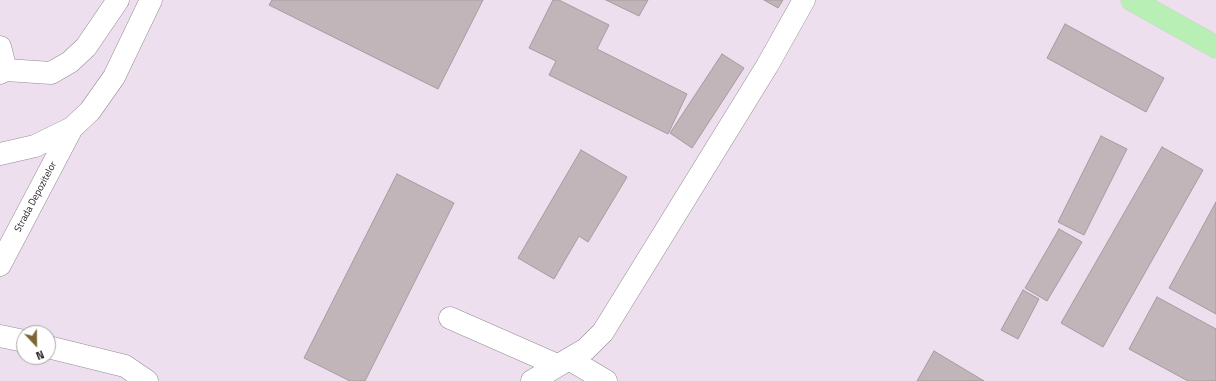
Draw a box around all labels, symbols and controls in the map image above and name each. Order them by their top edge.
street label: Strada Depozitelor [12,160,60,234]
north arrow [16,325,56,365]
text: N [34,346,47,364]

